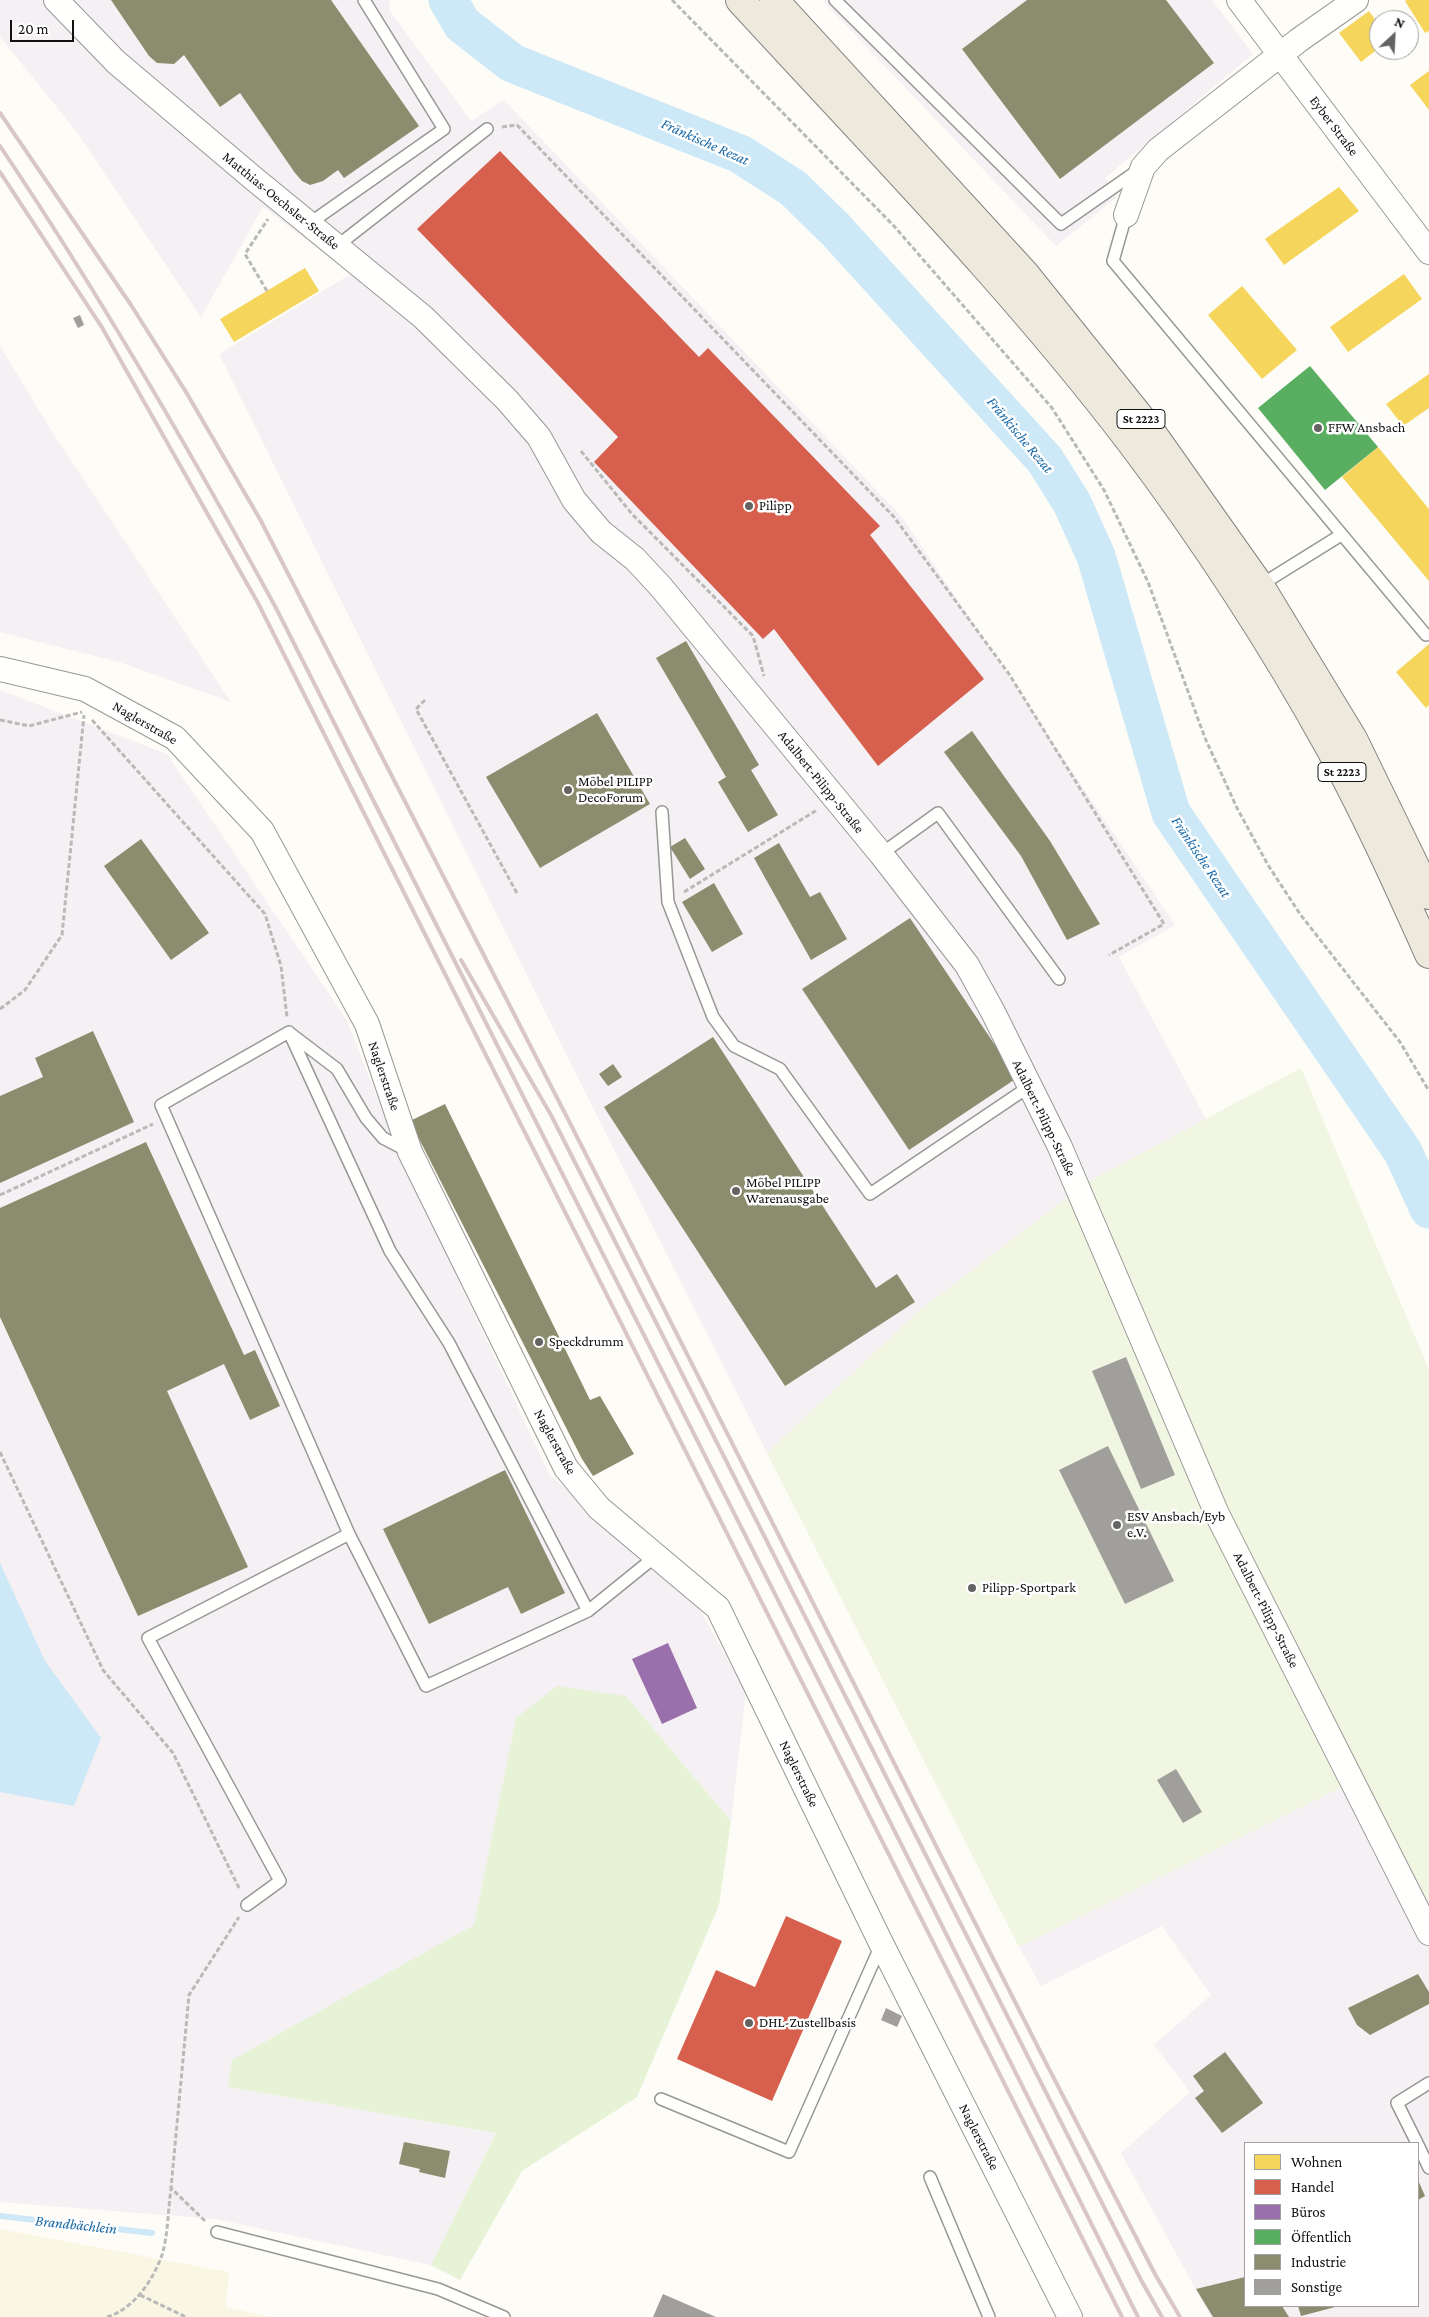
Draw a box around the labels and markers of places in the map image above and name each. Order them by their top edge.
place label: FFW Ansbach [1328,420,1405,436]
marker: FFW Ansbach [1312,422,1324,434]
place label: Pilipp [759,498,792,514]
marker: Pilipp [743,500,755,512]
place label: Möbel PILIPP DecoForum [578,774,653,806]
marker: Möbel PILIPP DecoForum [562,784,574,796]
place label: Möbel PILIPP Warenausgabe [746,1175,829,1208]
marker: Möbel PILIPP Warenausgabe [730,1185,742,1197]
place label: Speckdrumm [549,1334,624,1350]
marker: Speckdrumm [533,1336,545,1348]
place label: ESV Ansbach/Eyb e.V. [1127,1509,1225,1541]
marker: ESV Ansbach/Eyb e.V. [1111,1519,1123,1531]
place label: Pilipp-Sportpark [982,1580,1076,1596]
marker: Pilipp-Sportpark [966,1582,978,1594]
place label: DHL-Zustellbasis [759,2015,856,2031]
marker: DHL-Zustellbasis [743,2017,755,2029]

